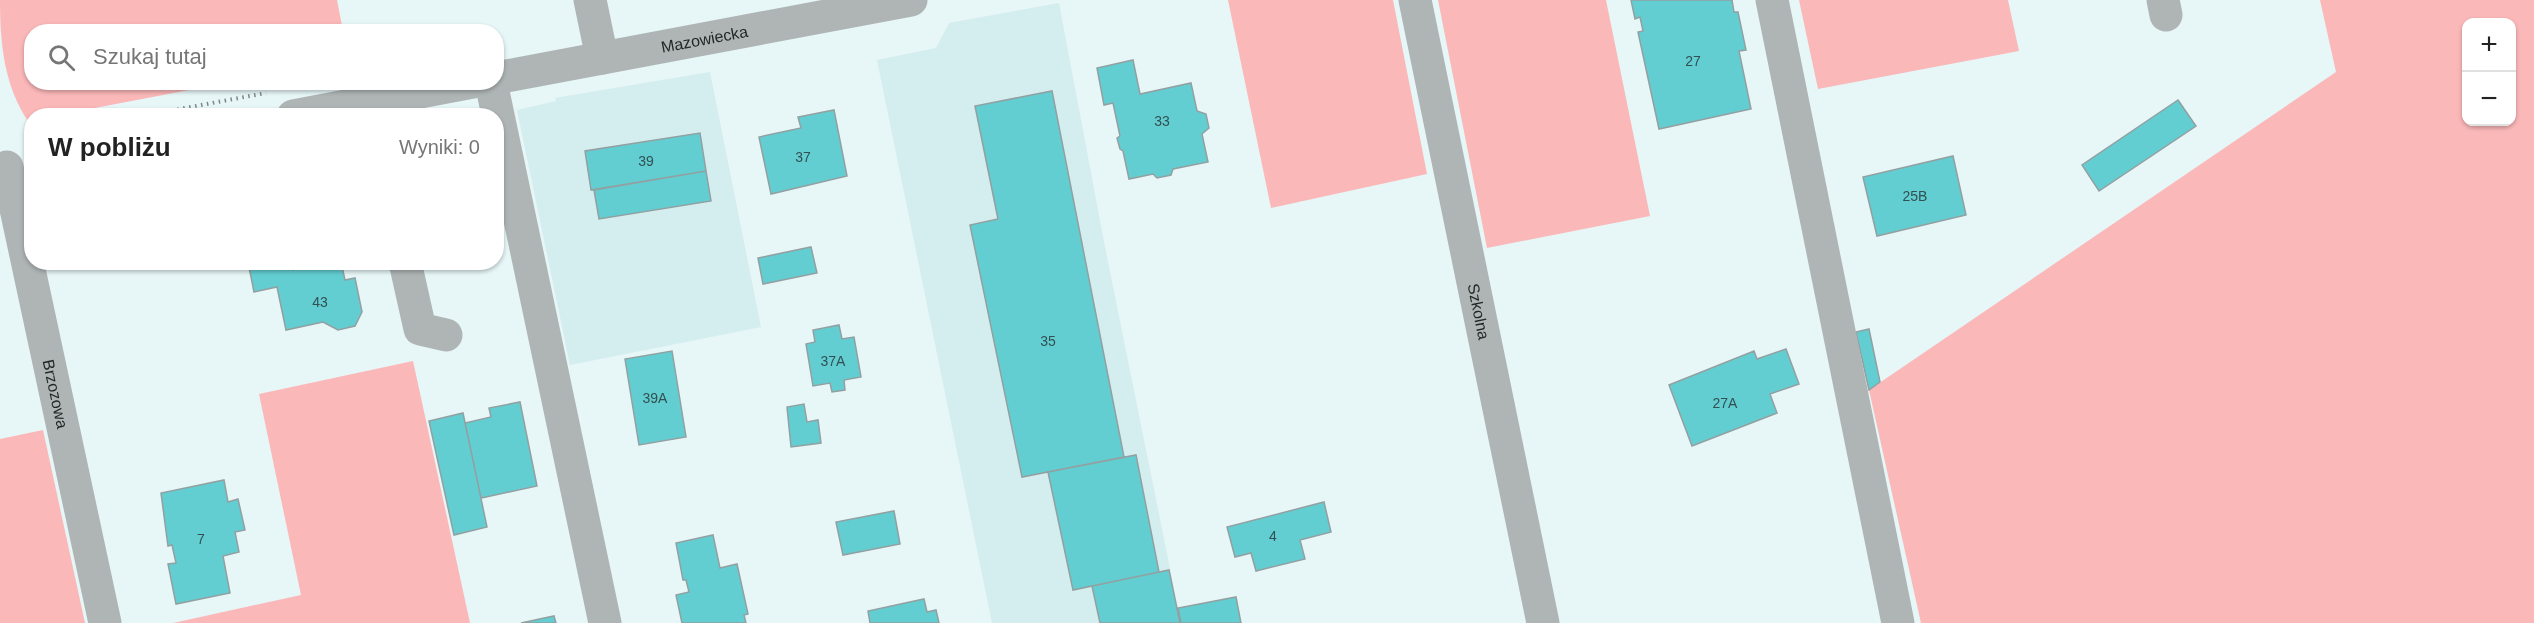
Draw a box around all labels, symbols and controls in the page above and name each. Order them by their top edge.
map controls [2462,18,2516,126]
button: + [2462,18,2516,72]
street label: Mazowiecka [660,22,749,55]
search box [24,24,504,90]
icon: search [45,41,78,74]
text: Szukaj tutaj [93,44,207,69]
house number: 27 [1685,53,1701,69]
button: − [2462,72,2516,126]
house number: 33 [1154,113,1170,129]
text: W pobliżu [48,132,171,162]
text: Wyniki: 0 [399,136,480,158]
house number: 37 [795,149,811,165]
house number: 39 [638,153,654,169]
house number: 25B [1903,188,1927,204]
street label: Szkolna [1465,282,1493,341]
house number: 43 [312,294,328,310]
house number: 35 [1040,333,1056,349]
house number: 37A [821,353,846,369]
street label: Brzozowa [40,358,71,430]
house number: 39A [643,390,668,406]
house number: 27A [1713,395,1738,411]
house number: 4 [1269,528,1277,544]
house number: 7 [197,531,205,547]

